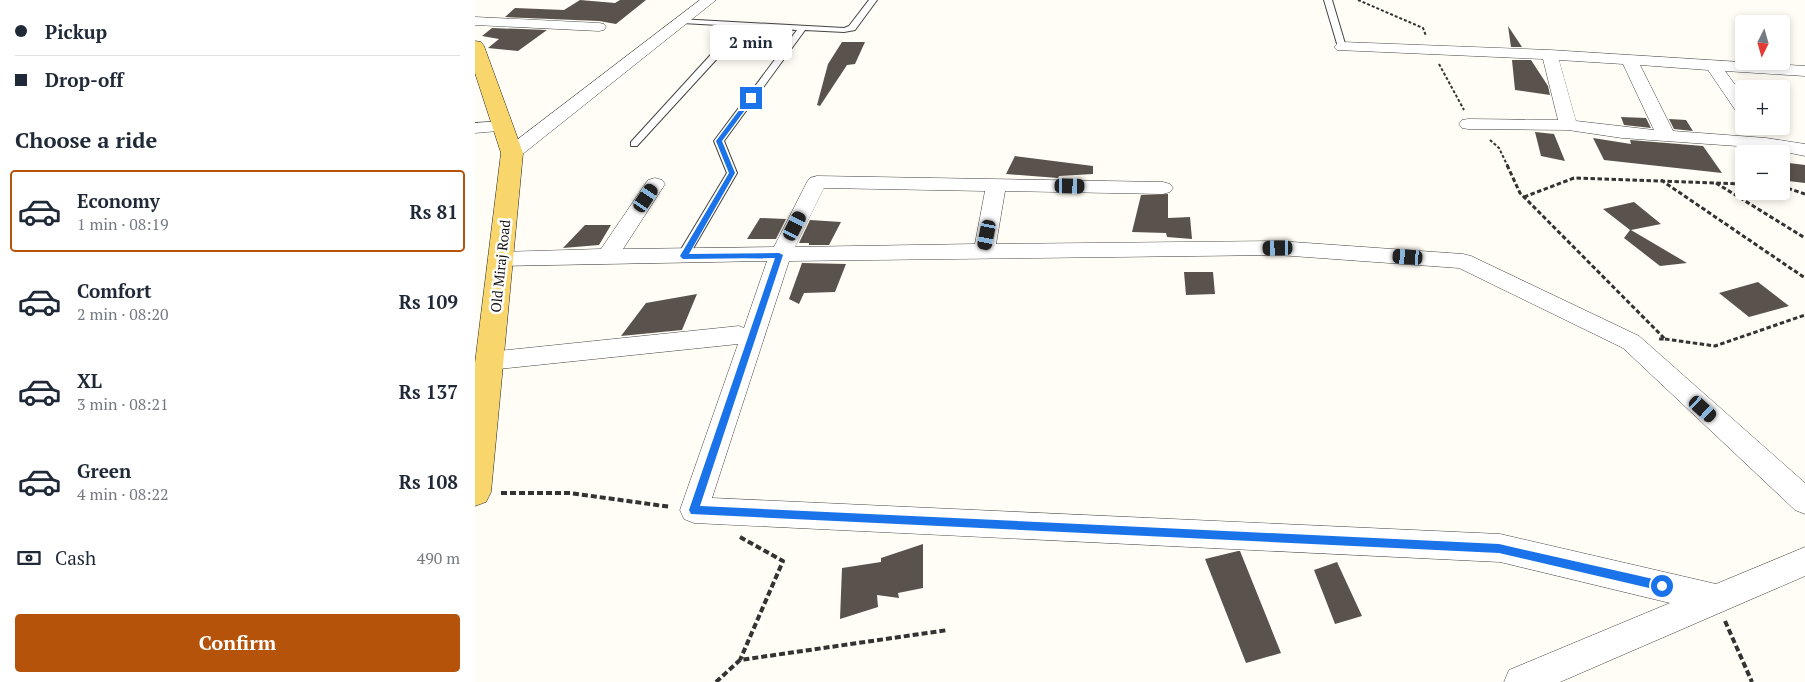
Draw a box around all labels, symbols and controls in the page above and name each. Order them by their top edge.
north arrow [1735,15,1790,70]
map controls [1735,15,1790,200]
text: Pickup [45,19,107,44]
callout: 2 min [710,26,792,61]
text: 2 min [729,31,773,53]
text: Drop-off [45,67,123,92]
button: + [1735,80,1790,135]
route end [740,87,762,109]
text: Choose a ride [15,125,157,154]
button: − [1735,145,1790,200]
car [1054,178,1085,194]
car [631,181,660,215]
text: Economy [77,188,160,213]
icon: car [17,189,62,234]
text: Rs 81 [410,199,458,224]
car [781,209,808,243]
text: 1 min · 08:19 [77,213,169,235]
street label: Old Miraj Road [486,218,514,313]
car [976,219,997,251]
car [1262,240,1293,256]
car [1392,248,1423,266]
text: Comfort [77,278,152,303]
icon: car [17,279,62,324]
text: Rs 109 [399,289,458,314]
text: 2 min · 08:20 [77,303,169,325]
text: XL [77,368,102,393]
icon: car [17,369,62,414]
text: Rs 137 [399,379,458,404]
text: 3 min · 08:21 [77,393,169,415]
car [1686,393,1719,425]
text: Green [77,458,131,483]
icon: car [17,459,62,504]
text: Rs 108 [399,469,458,494]
text: 4 min · 08:22 [77,483,169,505]
icon: cash [15,544,43,572]
text: Cash [55,545,96,570]
text: 490 m [417,547,460,569]
route start [1651,575,1673,597]
button: Confirm [15,614,460,672]

